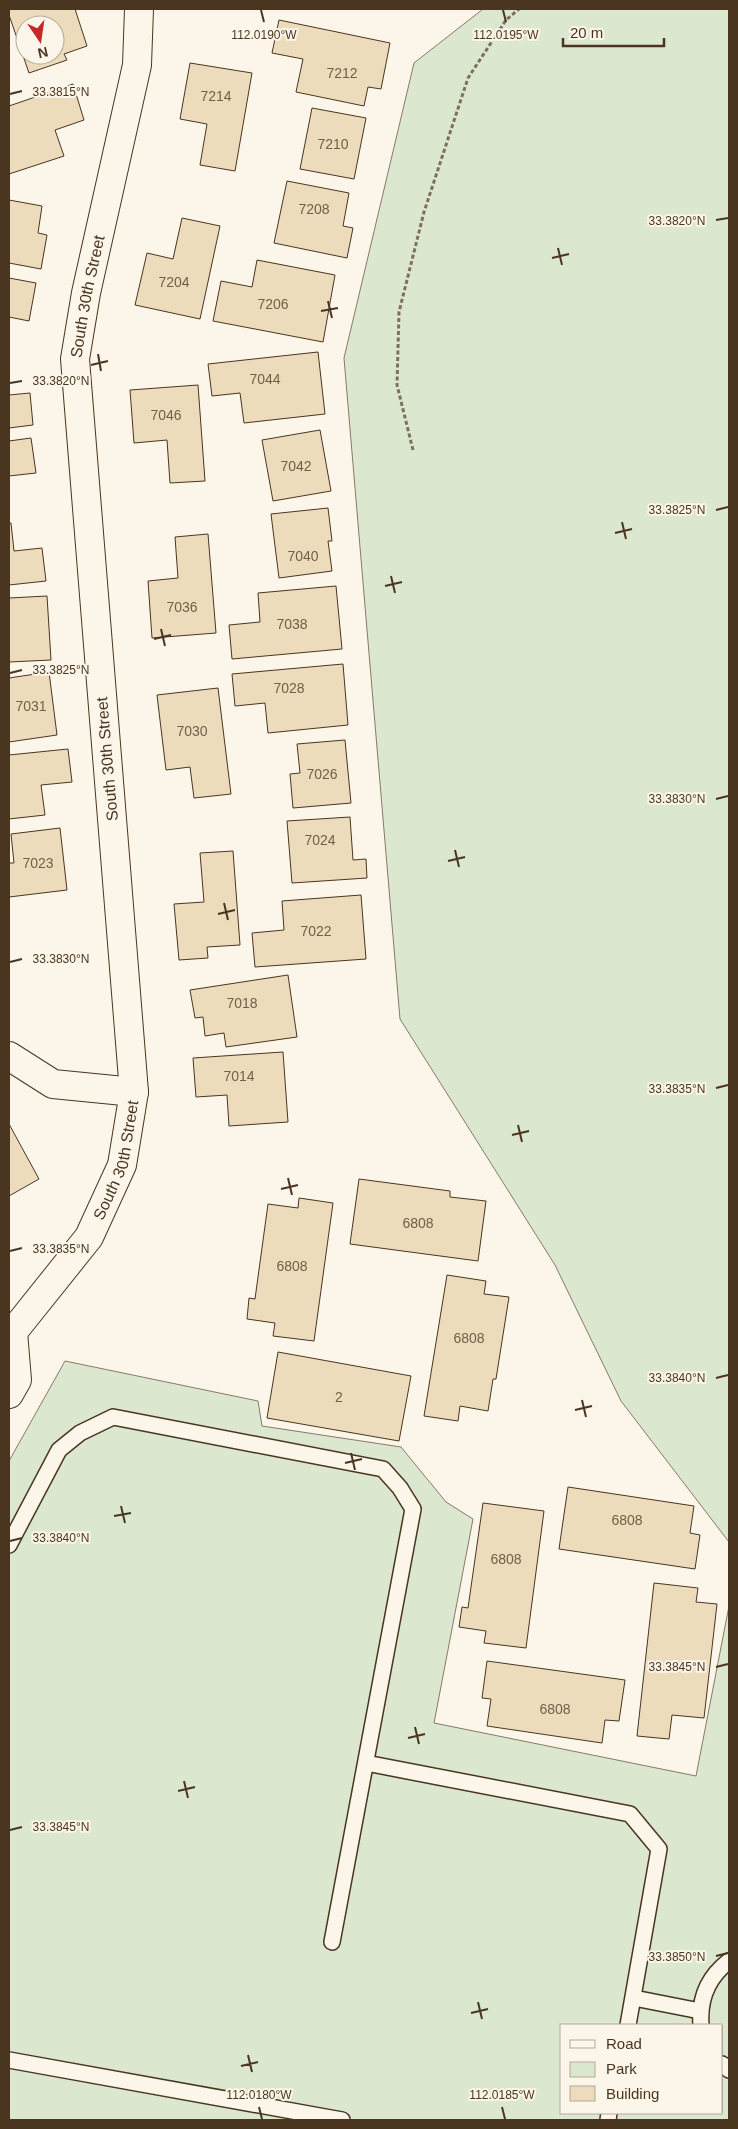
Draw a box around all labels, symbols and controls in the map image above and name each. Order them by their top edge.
north arrow [15,15,65,65]
scale bar [563,15,664,47]
text: 20 m [570,24,603,41]
text: 112.0190°W [231,28,297,42]
text: 112.0195°W [473,28,539,42]
text: N [36,44,50,62]
house number: 7212 [326,65,358,81]
text: 33.3815°N [33,85,89,99]
house number: 7214 [200,88,232,104]
house number: 7210 [317,136,349,152]
house number: 7208 [298,201,330,217]
text: 33.3820°N [649,214,705,228]
street label: South 30th Street [67,233,107,359]
house number: 7204 [158,274,190,290]
house number: 7206 [257,296,289,312]
house number: 7044 [249,371,281,387]
text: 33.3820°N [33,374,89,388]
house number: 7046 [150,407,182,423]
house number: 7042 [280,458,312,474]
text: 33.3825°N [649,503,705,517]
house number: 7040 [287,548,319,564]
house number: 7036 [166,599,198,615]
house number: 7038 [276,616,308,632]
text: 33.3825°N [33,663,89,677]
house number: 7028 [273,680,305,696]
street label: South 30th Street [93,696,121,822]
house number: 7031 [15,698,47,714]
house number: 7030 [176,723,208,739]
house number: 7026 [306,766,338,782]
text: 33.3830°N [649,792,705,806]
house number: 7024 [304,832,336,848]
house number: 7023 [22,855,54,871]
house number: 7022 [300,923,332,939]
text: 33.3830°N [33,952,89,966]
house number: 7018 [226,995,258,1011]
house number: 7014 [223,1068,255,1084]
text: 33.3835°N [649,1082,705,1096]
street label: South 30th Street [90,1098,141,1222]
house number: 6808 [402,1215,434,1231]
text: 33.3835°N [33,1242,89,1256]
house number: 6808 [276,1258,308,1274]
house number: 6808 [453,1330,485,1346]
text: 33.3840°N [649,1371,705,1385]
house number: 2 [335,1389,343,1405]
house number: 6808 [611,1512,643,1528]
text: 33.3840°N [33,1531,89,1545]
house number: 6808 [490,1551,522,1567]
text: 33.3845°N [649,1660,705,1674]
house number: 6808 [539,1701,571,1717]
text: 33.3845°N [33,1820,89,1834]
text: 33.3850°N [649,1950,705,1964]
legend [560,2024,723,2114]
text: Road [606,2035,642,2052]
text: Park [606,2060,637,2077]
text: Building [606,2085,659,2102]
text: 112.0180°W [226,2088,292,2102]
text: 112.0185°W [469,2088,535,2102]

